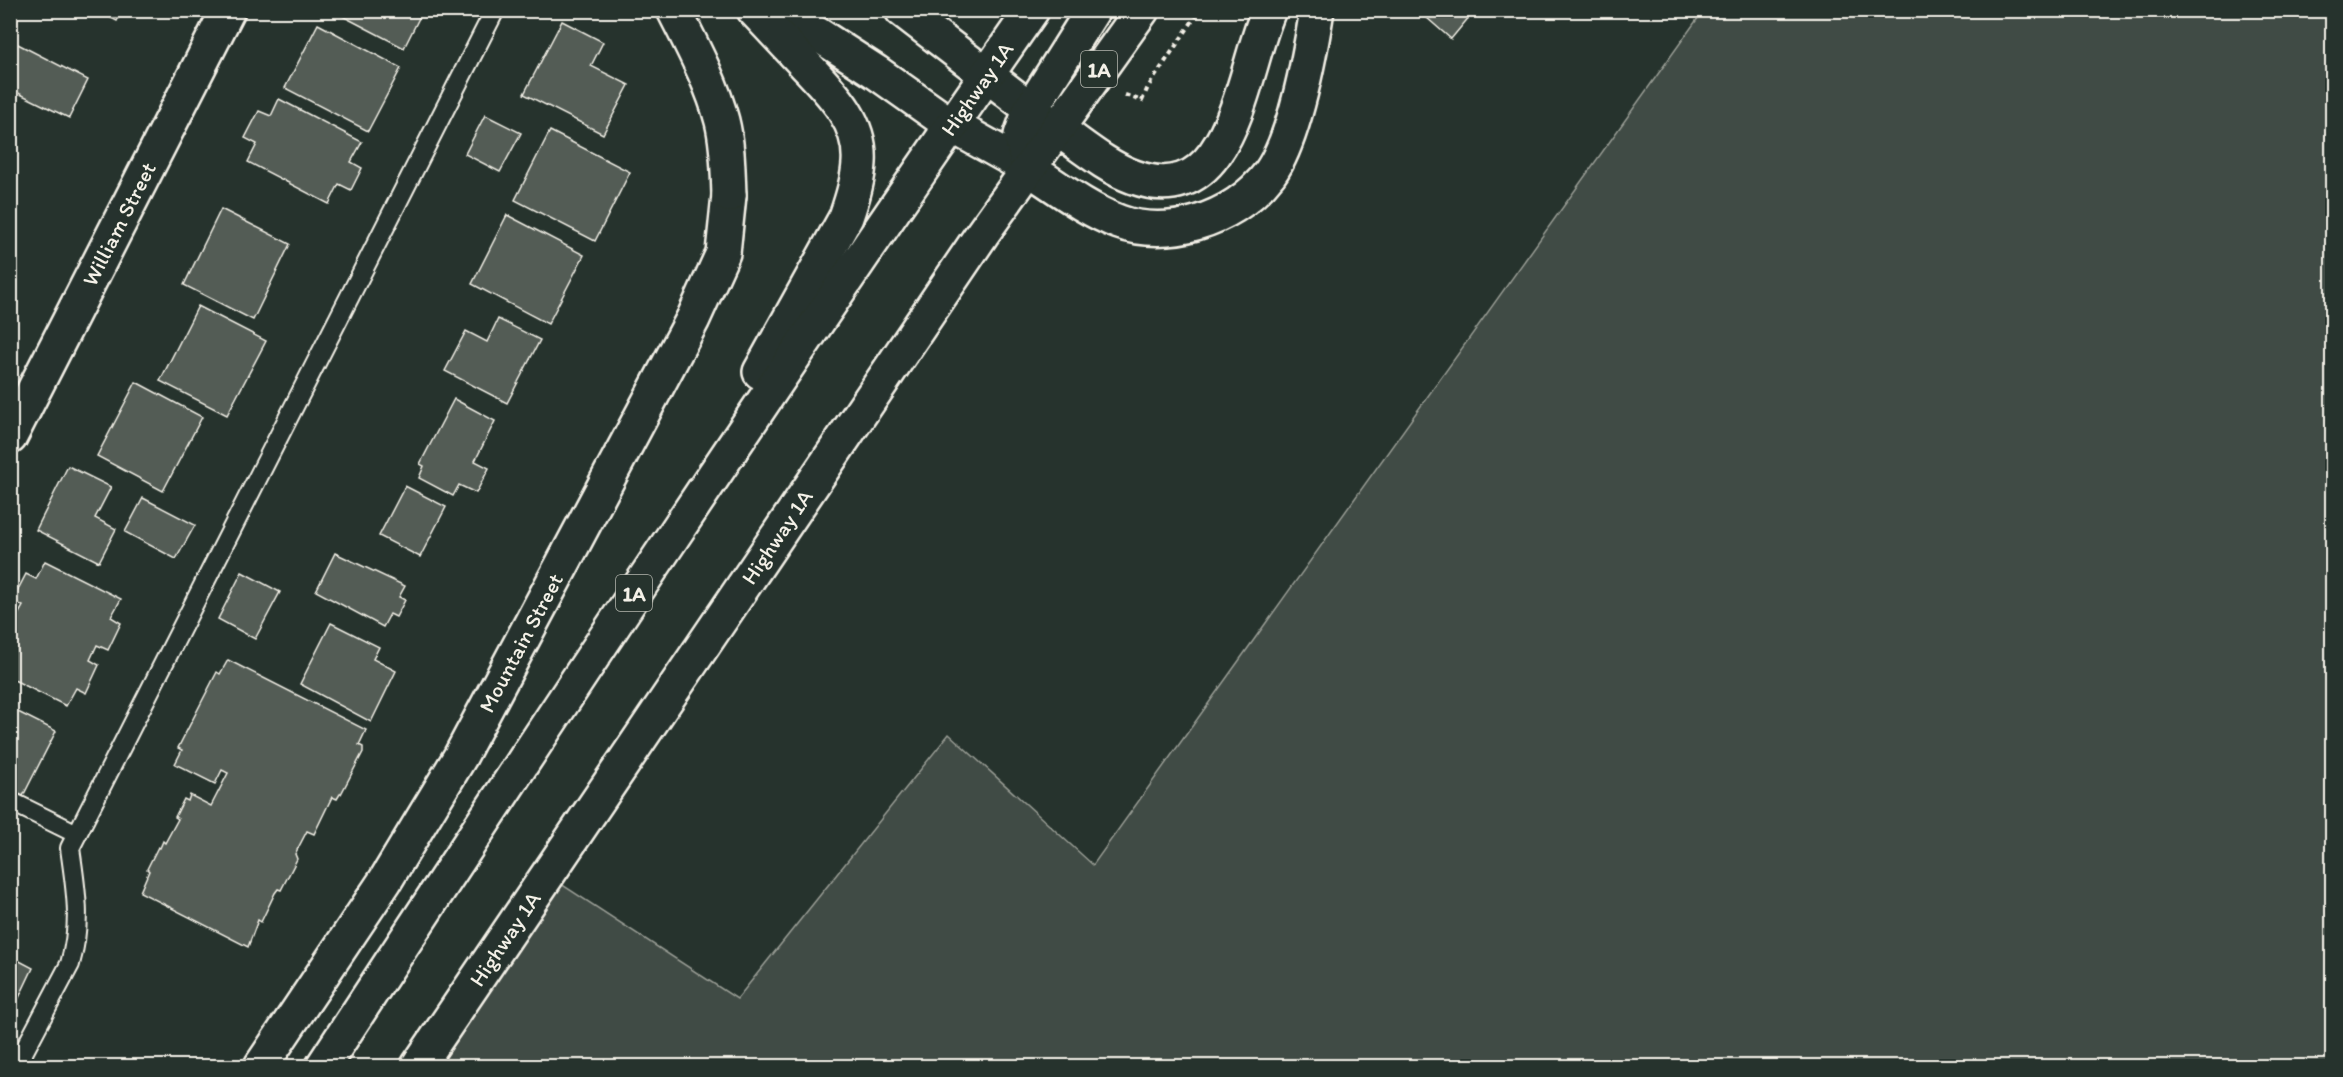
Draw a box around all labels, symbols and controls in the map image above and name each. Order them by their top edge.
street label: Highway 1A [935,37,1019,141]
road number: 1A [1081,51,1117,87]
street label: William Street [76,157,162,291]
street label: Highway 1A [735,484,819,590]
street label: Mountain Street [473,569,569,717]
road number: 1A [616,575,652,611]
street label: Highway 1A [463,886,547,992]

